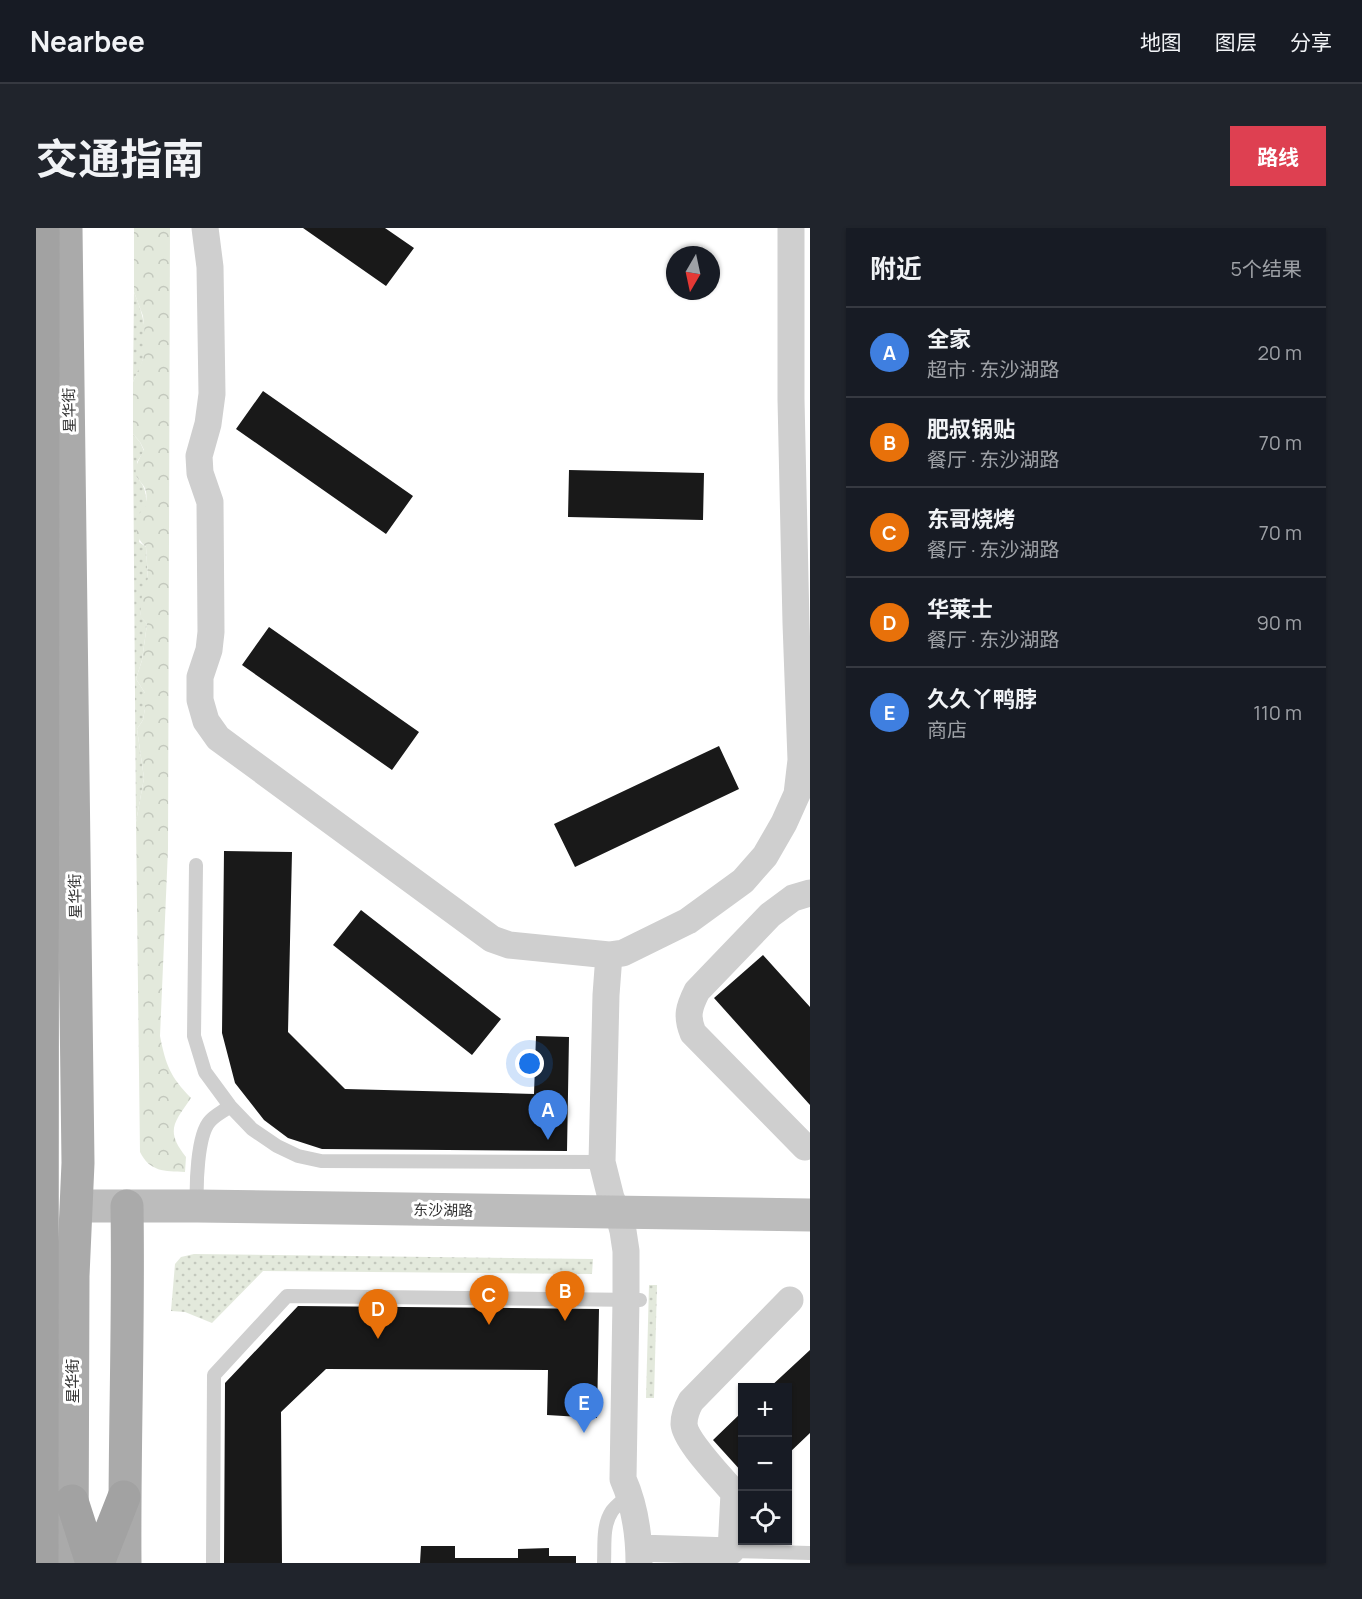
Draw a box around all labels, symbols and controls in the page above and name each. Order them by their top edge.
text: Nearbee [30,22,145,60]
text: 地图 [1140,28,1182,56]
text: 图层 [1215,28,1257,56]
text: 分享 [1290,28,1332,56]
button: 路线 [1230,126,1326,186]
text: 交通指南 [36,129,204,187]
north arrow [666,246,720,300]
text: 附近 [870,250,922,286]
text: 5个结果 [1230,255,1302,282]
text: 全家 [927,324,971,354]
text: A [883,339,896,366]
text: 20 m [1257,339,1302,366]
text: 超市 · 东沙湖路 [927,356,1060,383]
street label: 星华街 [58,387,80,433]
text: 肥叔锅贴 [927,414,1015,444]
text: B [883,429,896,456]
text: 70 m [1259,429,1302,456]
text: 餐厅 · 东沙湖路 [927,446,1060,473]
text: 东哥烧烤 [927,504,1015,534]
text: C [882,519,897,546]
text: 70 m [1259,519,1302,546]
text: 餐厅 · 东沙湖路 [927,536,1060,563]
text: 华莱士 [927,594,993,624]
text: D [882,609,897,636]
text: 90 m [1256,609,1302,636]
text: 餐厅 · 东沙湖路 [927,626,1060,653]
text: 久久丫鸭脖 [927,684,1037,714]
text: E [884,699,895,726]
text: 110 m [1253,699,1302,726]
text: 商店 [927,716,967,743]
street label: 星华街 [64,873,86,919]
your location [515,1049,544,1078]
pin: A [528,1090,568,1140]
street label: 东沙湖路 [413,1199,473,1221]
pin: B [546,1272,584,1321]
pin: C [470,1276,508,1325]
pin: D [358,1290,398,1339]
street label: 星华街 [62,1358,83,1404]
map controls [738,1383,792,1545]
button: + [738,1383,792,1437]
pin: E [564,1384,604,1433]
button: − [738,1437,792,1491]
button: locate [738,1491,792,1545]

